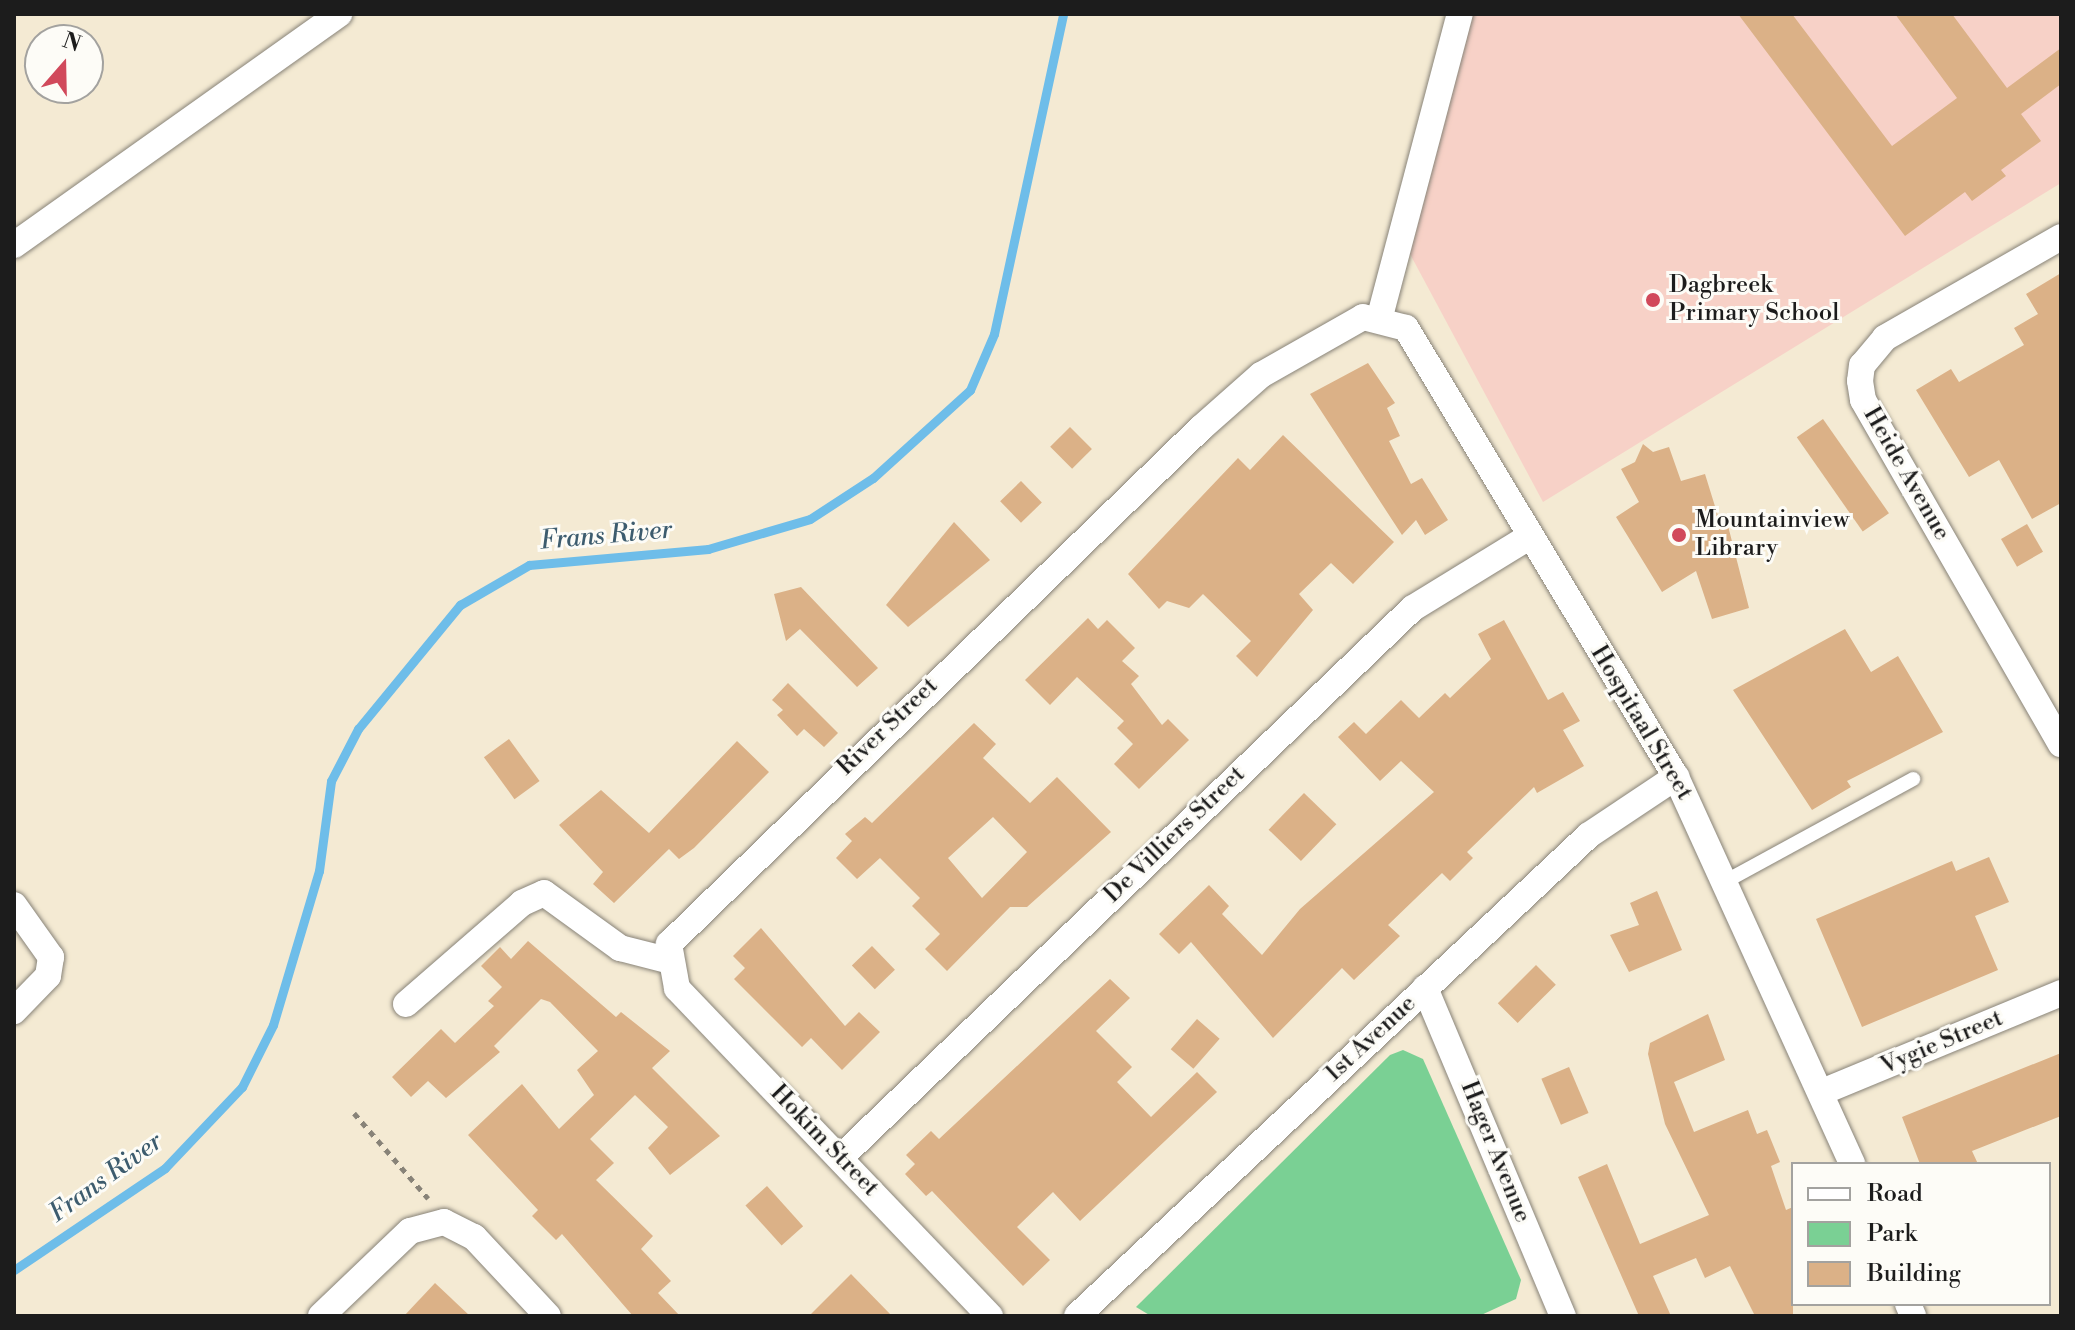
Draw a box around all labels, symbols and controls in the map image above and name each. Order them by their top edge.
north arrow [24,24,104,104]
text: N [59,27,84,59]
place label: Dagbreek Primary School [1669,272,1839,328]
marker: Dagbreek Primary School [1644,291,1662,309]
street label: Heide Avenue [1856,402,1956,546]
place label: Mountainview Library [1695,507,1849,563]
water label: Frans River [538,515,674,557]
marker: Mountainview Library [1670,526,1688,544]
street label: Hospitaal Street [1584,641,1698,805]
street label: River Street [832,672,944,782]
street label: De Villiers Street [1099,760,1251,910]
street label: 1st Avenue [1320,990,1422,1088]
street label: Vygie Street [1877,1004,2007,1082]
street label: Hager Avenue [1454,1077,1536,1227]
street label: Hokim Street [764,1079,884,1203]
water label: Frans River [43,1126,169,1230]
legend [1791,1162,2051,1306]
text: Road [1867,1179,1923,1209]
text: Park [1867,1219,1917,1249]
text: Building [1867,1259,1961,1289]

